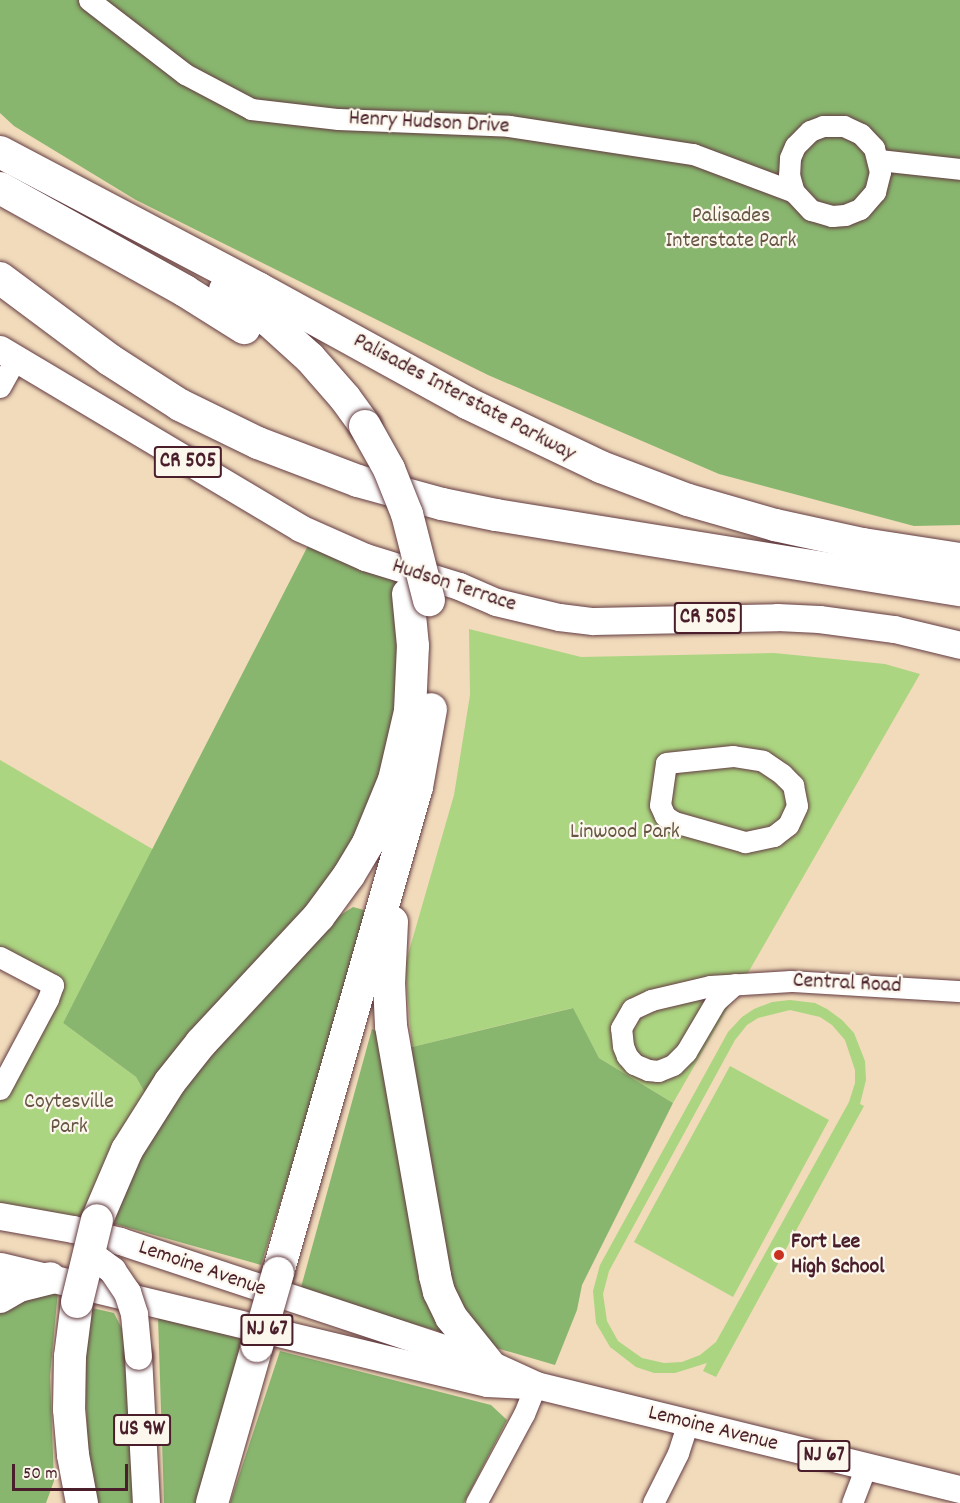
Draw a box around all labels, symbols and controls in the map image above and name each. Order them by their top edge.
street label: Henry Hudson Drive [348,106,510,140]
park label: Palisades Interstate Park [666,203,796,254]
street label: Palisades Interstate Parkway [348,328,580,468]
road number: CR 505 [154,444,222,480]
street label: Hudson Terrace [389,554,519,618]
road number: CR 505 [674,600,742,636]
park label: Linwood Park [570,820,680,846]
street label: Central Road [792,968,902,1000]
park label: Coytesville Park [24,1089,114,1140]
place label: Fort Lee High School [791,1229,884,1280]
street label: Lemoine Avenue [135,1235,269,1303]
marker: Fort Lee High School [772,1248,786,1262]
road number: NJ 67 [240,1312,294,1348]
street label: Lemoine Avenue [645,1400,781,1458]
road number: US 9W [112,1412,172,1448]
road number: NJ 67 [797,1438,851,1474]
scale bar [15,1452,130,1490]
text: 50 m [23,1462,58,1487]

